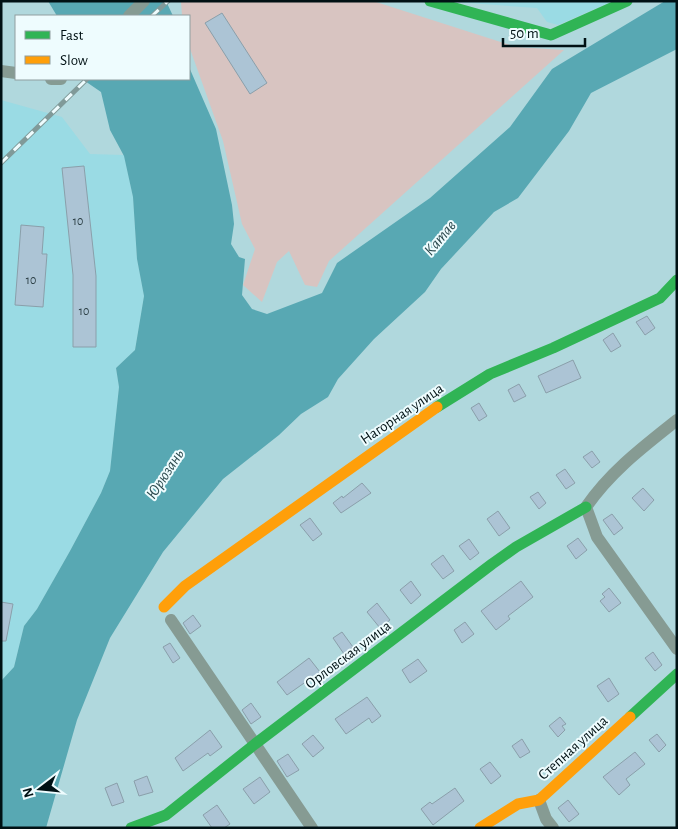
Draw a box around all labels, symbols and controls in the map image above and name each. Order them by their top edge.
legend [15,15,190,80]
scale bar [503,15,586,47]
text: 50 m [510,26,539,41]
text: Fast [60,28,84,43]
text: Slow [60,53,88,68]
house number: 10 [73,215,83,227]
water label: Катав [421,218,459,258]
house number: 10 [26,274,36,286]
house number: 10 [79,305,89,317]
street label: Нагорная улица [358,381,446,447]
water label: Юрюзань [143,446,188,502]
street label: Орловская улица [302,618,394,692]
street label: Степная улица [535,713,611,783]
north arrow [15,764,65,814]
text: N [20,786,37,799]

